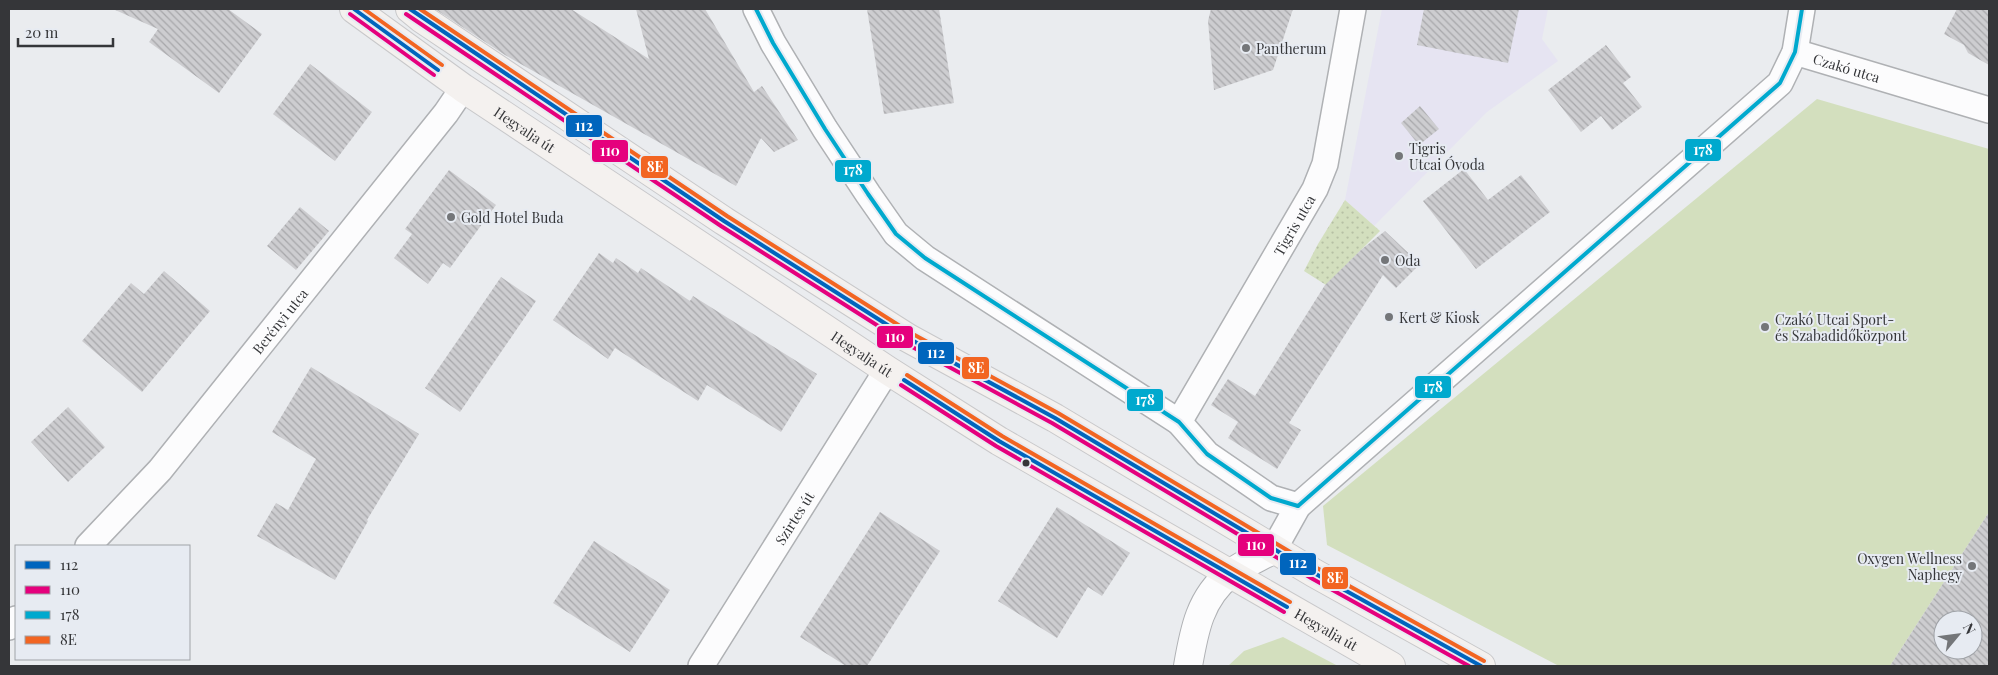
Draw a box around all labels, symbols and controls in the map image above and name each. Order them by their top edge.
scale bar [18,15,112,47]
text: 20 m [25,22,59,42]
place label: Pantherum [1256,39,1327,58]
marker: Pantherum [1240,42,1252,54]
street label: Czakó utca [1811,49,1882,86]
street label: Hegyalja út [491,102,560,157]
line badge: 112 [565,114,603,138]
text: 112 [575,116,593,135]
line badge: 178 [1684,138,1722,162]
line badge: 110 [591,139,629,163]
place label: Tigris Utcai Óvoda [1409,139,1485,174]
text: 178 [1693,140,1713,159]
text: 110 [600,141,620,160]
marker: Tigris Utcai Óvoda [1393,150,1405,162]
line badge: 8E [640,155,669,179]
text: 8E [647,157,663,176]
line badge: 178 [834,159,872,183]
text: 178 [843,160,863,179]
street label: Tigris utca [1269,191,1319,259]
place label: Gold Hotel Buda [461,208,563,227]
marker: Gold Hotel Buda [445,211,457,223]
place label: Oda [1395,251,1421,270]
marker: Oda [1379,254,1391,266]
street label: Berényi utca [248,284,312,357]
place label: Kert & Kiosk [1399,308,1480,327]
place label: Czakó Utcai Sport- és Szabadidőközpont [1775,310,1908,345]
marker: Kert & Kiosk [1383,311,1395,323]
marker: Czakó Utcai Sport- és Szabadidőközpont [1759,321,1771,333]
line badge: 110 [876,325,914,349]
street label: Hegyalja út [828,326,897,381]
text: 110 [885,327,905,346]
line badge: 112 [917,341,955,365]
text: 112 [927,343,945,362]
line badge: 8E [961,356,990,380]
text: 8E [968,358,984,377]
line badge: 178 [1414,375,1452,399]
text: 178 [1423,377,1443,396]
line badge: 178 [1126,388,1164,412]
text: 178 [1135,390,1155,409]
unlabelled marker [1021,458,1031,468]
street label: Szirtes út [770,487,819,548]
line badge: 110 [1237,533,1275,557]
text: 110 [1246,535,1266,554]
legend [15,545,190,660]
place label: Oxygen Wellness Naphegy [1857,549,1962,584]
line badge: 112 [1279,552,1317,576]
text: 112 [1289,553,1307,572]
text: 112 [60,554,78,574]
marker: Oxygen Wellness Naphegy [1966,560,1978,572]
line badge: 8E [1321,566,1349,590]
text: 8E [1327,568,1343,587]
text: 110 [60,579,80,599]
street label: Hegyalja út [1291,603,1362,655]
text: 178 [60,604,80,624]
north arrow [1933,610,1983,660]
text: N [1959,619,1981,637]
text: 8E [60,629,77,649]

